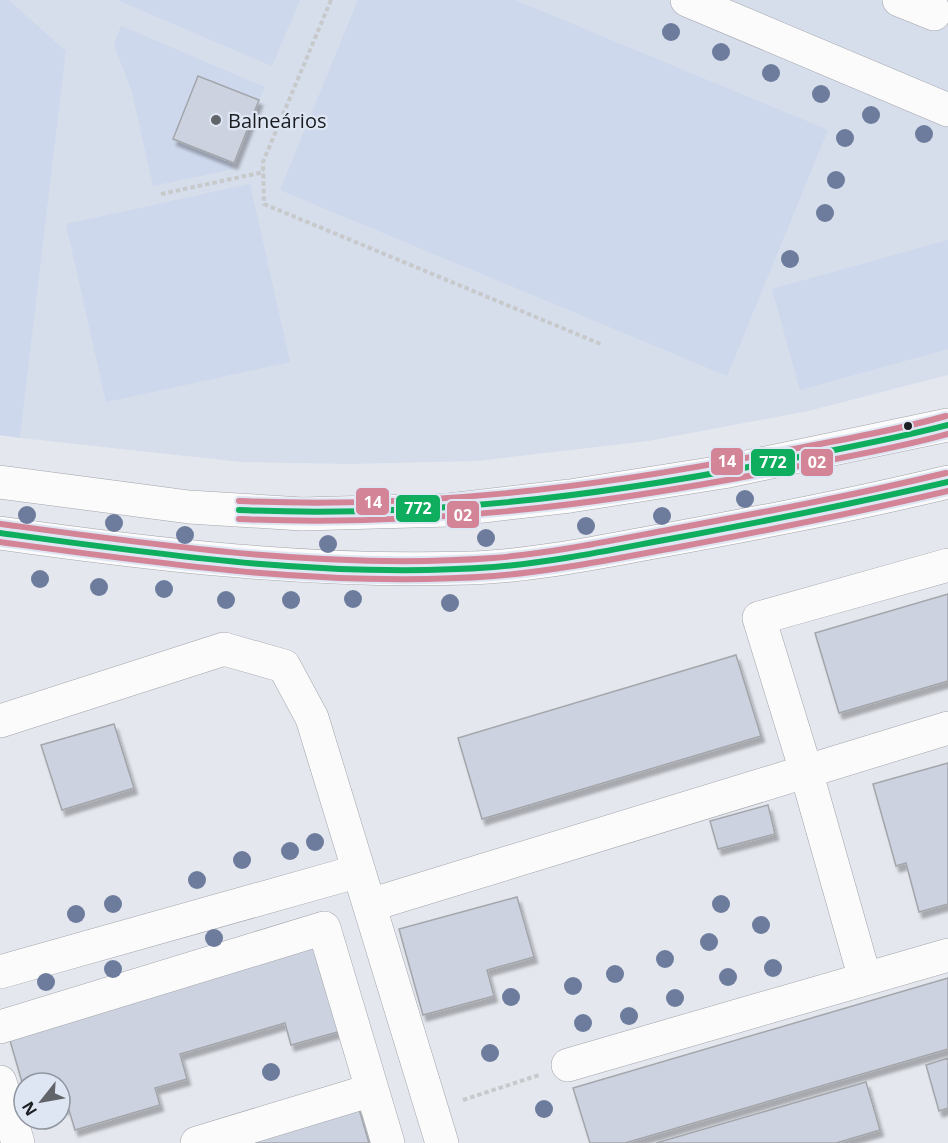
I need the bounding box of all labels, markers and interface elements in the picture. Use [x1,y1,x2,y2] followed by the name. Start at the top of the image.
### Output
[228,107,326,134] place label: Balneários
[209,113,223,127] marker: Balneários
[902,420,914,432] unlabelled marker
[710,447,744,476] line badge: 14
[750,448,796,477] line badge: 772
[800,448,834,477] line badge: 02
[718,450,736,472] text: 14
[759,451,787,473] text: 772
[808,451,826,473] text: 02
[355,487,390,516] line badge: 14
[364,491,382,513] text: 14
[395,494,441,523] line badge: 772
[404,497,432,519] text: 772
[446,500,480,529] line badge: 02
[454,504,472,526] text: 02
[12,1071,72,1131] north arrow
[16,1097,42,1120] text: N

